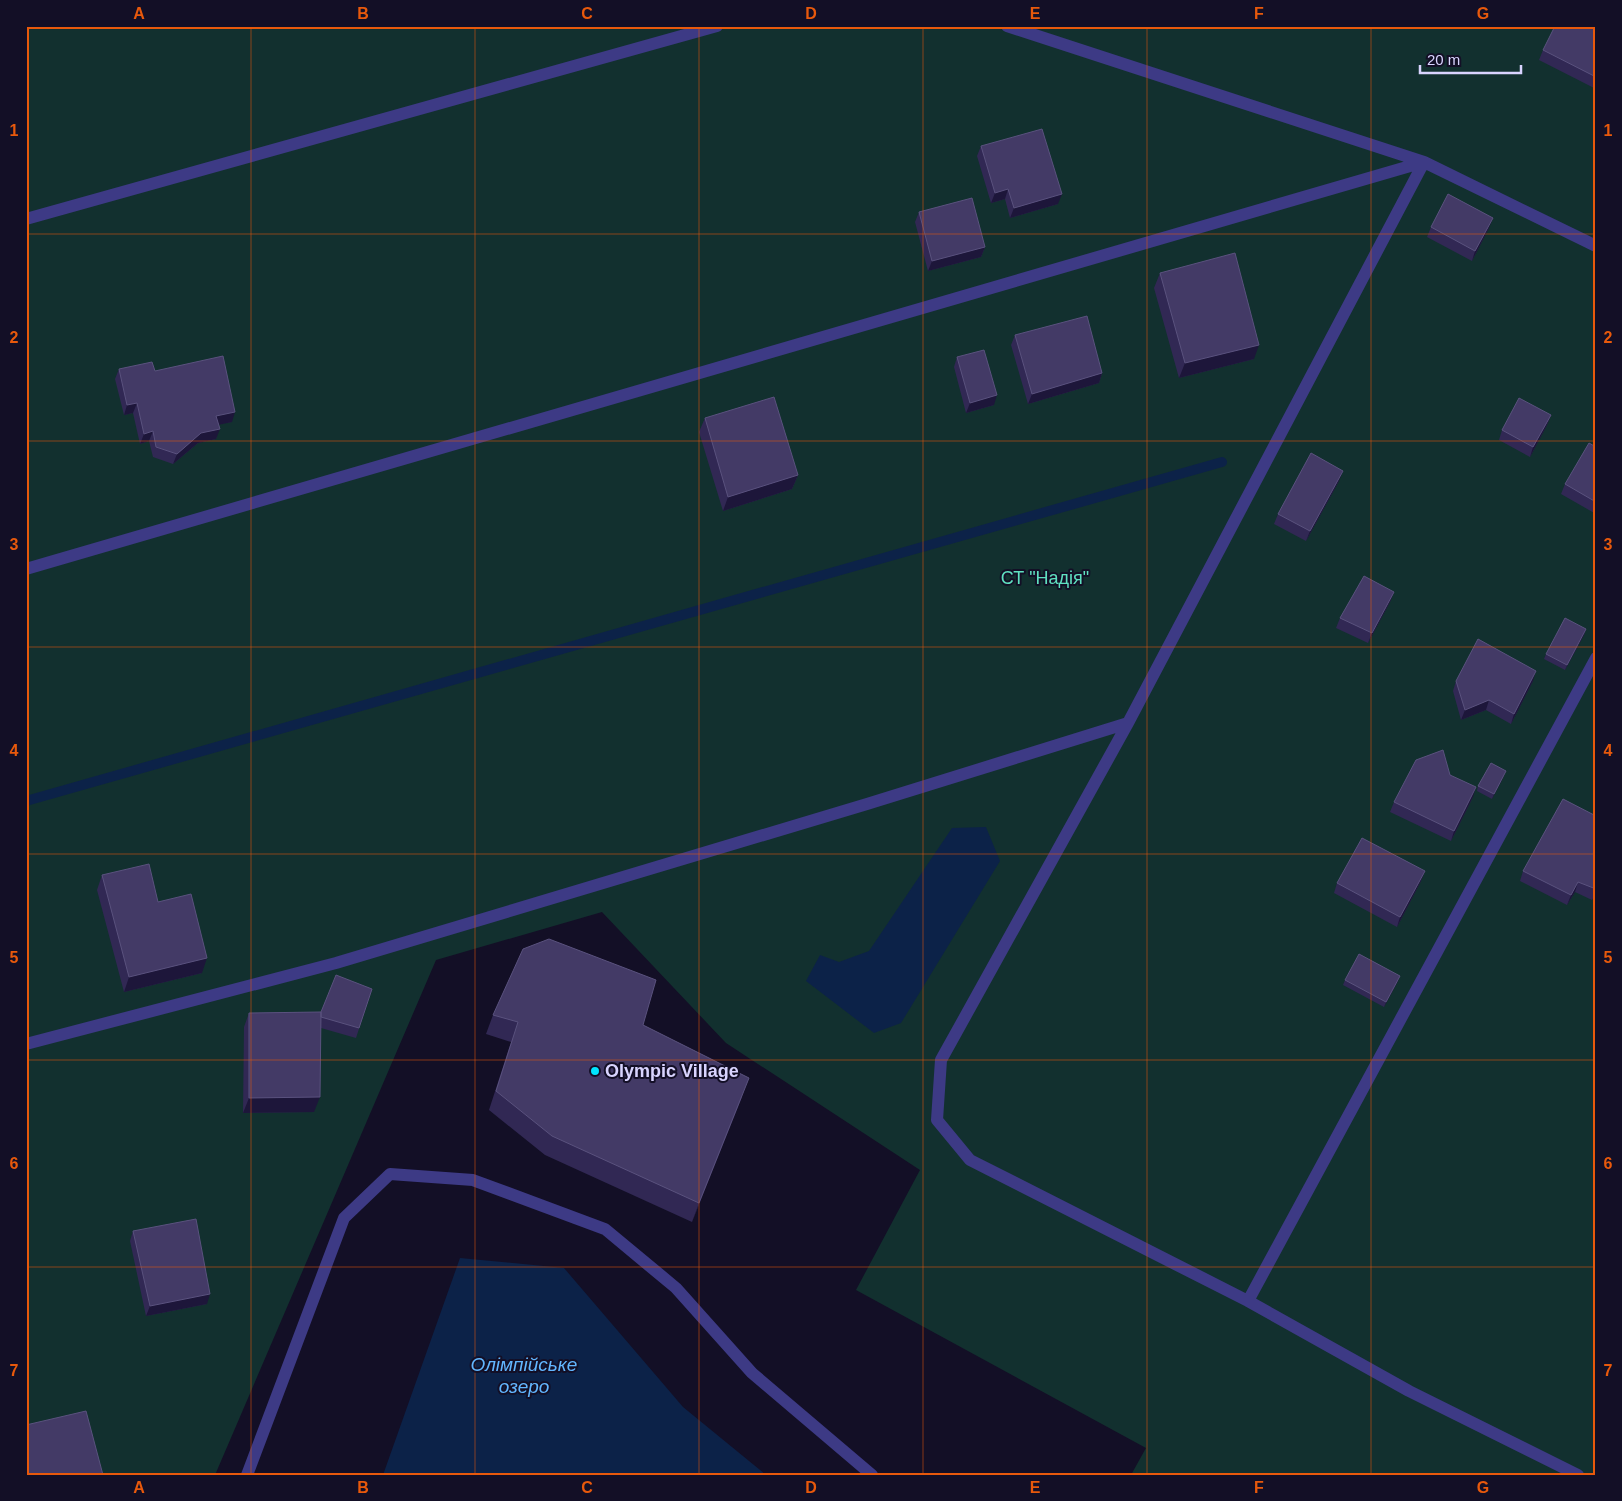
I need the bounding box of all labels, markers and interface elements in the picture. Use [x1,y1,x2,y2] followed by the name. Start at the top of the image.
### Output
[133,5,145,22] text: A
[357,5,369,22] text: B
[581,5,593,22] text: C
[805,5,817,22] text: D
[1030,5,1041,22] text: E
[1254,5,1264,22] text: F
[1477,5,1489,22] text: G
[1420,42,1521,74] scale bar
[1427,51,1460,68] text: 20 m
[10,122,19,139] text: 1
[1604,122,1613,139] text: 1
[10,329,19,346] text: 2
[1604,329,1613,346] text: 2
[10,536,19,553] text: 3
[1604,536,1613,553] text: 3
[1001,568,1089,588] park label: СТ "Надія"
[10,742,19,759] text: 4
[1604,742,1613,759] text: 4
[10,949,19,966] text: 5
[1604,949,1613,966] text: 5
[605,1061,739,1081] place label: Olympic Village
[589,1065,601,1077] marker: Olympic Village
[10,1155,19,1172] text: 6
[1604,1155,1613,1172] text: 6
[471,1354,577,1397] water label: Олімпійське озеро
[10,1362,19,1379] text: 7
[1604,1362,1613,1379] text: 7
[133,1479,145,1496] text: A
[357,1479,369,1496] text: B
[581,1479,593,1496] text: C
[805,1479,817,1496] text: D
[1030,1479,1041,1496] text: E
[1254,1479,1264,1496] text: F
[1477,1479,1489,1496] text: G

